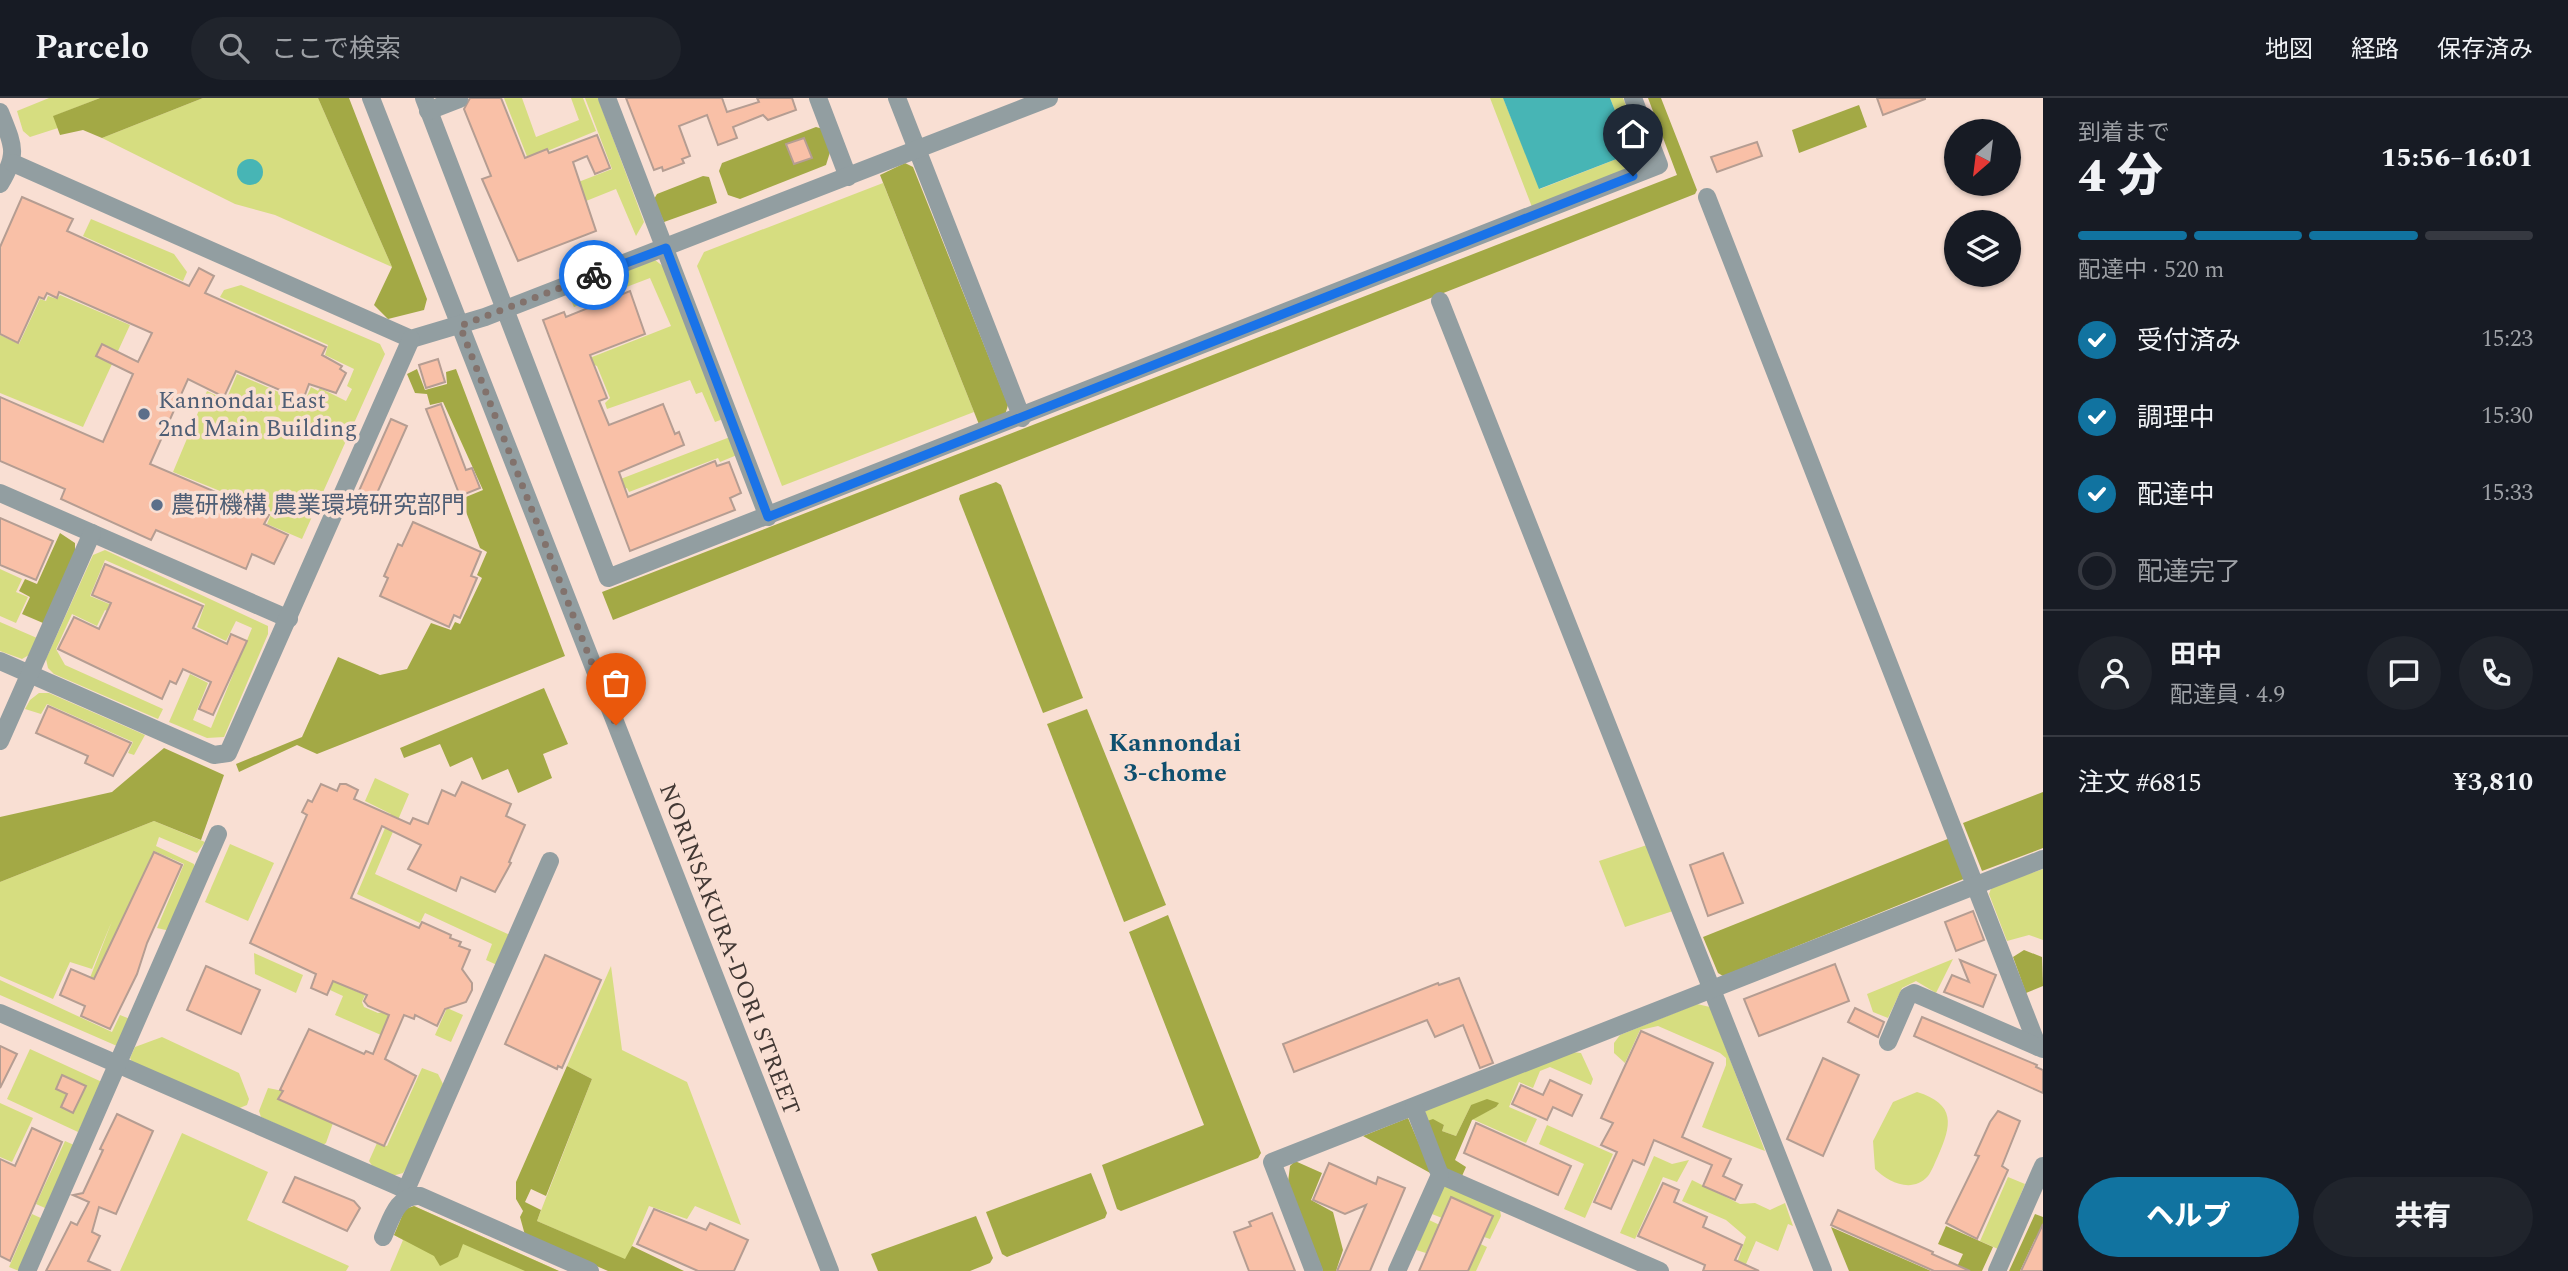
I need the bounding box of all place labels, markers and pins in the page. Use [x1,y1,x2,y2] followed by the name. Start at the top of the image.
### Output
[1603,104,1663,176] pin
[158,383,357,447] place label: Kannondai East 2nd Main Building
[136,406,152,422] marker: Kannondai East 2nd Main Building
[171,488,465,524] place label: 農研機構 農業環境研究部門
[149,497,165,513] marker: 農研機構 農業環境研究部門
[586,653,646,725] pin

